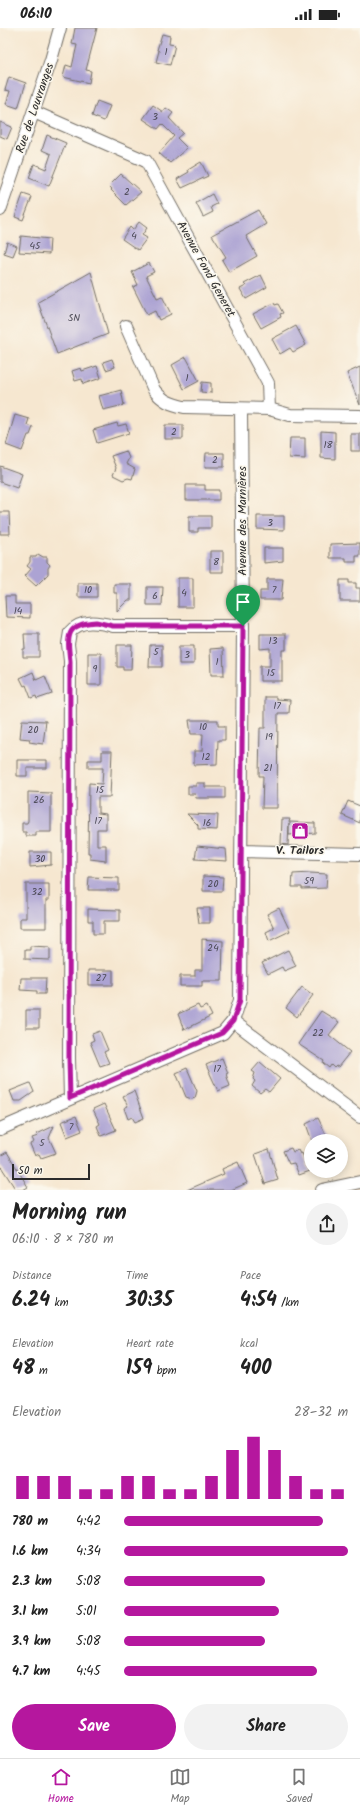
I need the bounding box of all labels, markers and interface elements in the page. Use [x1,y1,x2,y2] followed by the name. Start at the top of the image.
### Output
[20,2,52,26] text: 06:10
[164,44,168,60] house number: 1
[11,60,59,156] street label: Rue de Louvranges
[152,109,158,125] house number: 3
[124,184,130,200] house number: 2
[172,217,241,321] street label: Avenue Fond Generet
[131,228,137,244] house number: 4
[30,238,41,254] house number: 45
[68,310,80,326] house number: SN
[185,370,189,386] house number: 1
[171,424,177,440] house number: 2
[323,437,334,453] house number: 18
[212,452,218,468] house number: 2
[233,466,252,576] street label: Avenue des Marnières
[267,515,273,531] house number: 3
[213,554,220,570] house number: 8
[84,582,92,598] house number: 10
[272,582,277,598] house number: 7
[181,585,187,601] house number: 4
[226,585,260,626] pin
[152,588,158,604] house number: 6
[232,591,254,613] icon: arrive
[14,603,23,619] house number: 14
[269,633,278,649] house number: 13
[153,644,159,660] house number: 5
[184,647,190,663] house number: 3
[215,654,219,670] house number: 1
[93,661,98,677] house number: 9
[267,665,276,681] house number: 15
[273,698,281,714] house number: 17
[199,719,207,735] house number: 10
[28,722,38,738] house number: 20
[265,729,273,745] house number: 19
[202,749,211,765] house number: 12
[264,760,272,776] house number: 21
[96,782,105,798] house number: 15
[33,792,45,808] house number: 26
[94,813,102,829] house number: 17
[203,815,211,831] house number: 16
[290,821,310,841] shop icon: V. Tailors
[276,841,325,860] place label: V. Tailors
[35,851,45,867] house number: 30
[304,873,314,889] house number: 59
[208,876,218,892] house number: 20
[31,884,43,900] house number: 32
[207,940,219,956] house number: 24
[96,970,107,986] house number: 27
[312,1025,324,1041] house number: 22
[213,1061,221,1077] house number: 17
[69,1119,74,1135] house number: 7
[304,1134,348,1178] map controls
[304,1134,348,1178] button: layers
[39,1135,45,1151] house number: 5
[12,1162,90,1181] scale bar
[18,1162,43,1180] text: 50 m
[12,1196,127,1231] text: Morning run
[306,1203,348,1245] button: share
[12,1229,114,1250] text: 06:10 · 8 × 780 m
[12,1267,52,1285] text: Distance
[126,1267,148,1285] text: Time
[240,1267,261,1285] text: Pace
[12,1285,50,1317] text: 6.24
[126,1285,173,1317] text: 30:35
[240,1285,277,1317] text: 4:54
[50,1294,68,1312] text: km
[277,1294,299,1312] text: /km
[12,1335,54,1353] text: Elevation
[126,1335,174,1353] text: Heart rate
[240,1335,258,1353] text: kcal
[12,1353,35,1385] text: 48
[126,1353,152,1385] text: 159
[240,1353,271,1385] text: 400
[35,1362,48,1380] text: m
[152,1362,176,1380] text: bpm
[12,1402,61,1423] text: Elevation
[294,1402,348,1423] text: 28–32 m
[12,1511,48,1532] text: 780 m
[76,1511,101,1532] text: 4:42
[12,1541,48,1562] text: 1.6 km
[76,1541,101,1562] text: 4:34
[12,1571,52,1592] text: 2.3 km
[76,1571,101,1592] text: 5:08
[12,1601,48,1622] text: 3.1 km
[76,1601,97,1622] text: 5:01
[12,1631,51,1652] text: 3.9 km
[76,1631,101,1652] text: 5:08
[12,1661,50,1682] text: 4.7 km
[76,1661,101,1682] text: 4:45
[12,1704,176,1750] button: Save
[184,1704,348,1750] button: Share
[48,1766,74,1808] tab: Home
[169,1766,191,1808] tab: Map
[286,1766,312,1808] tab: Saved

